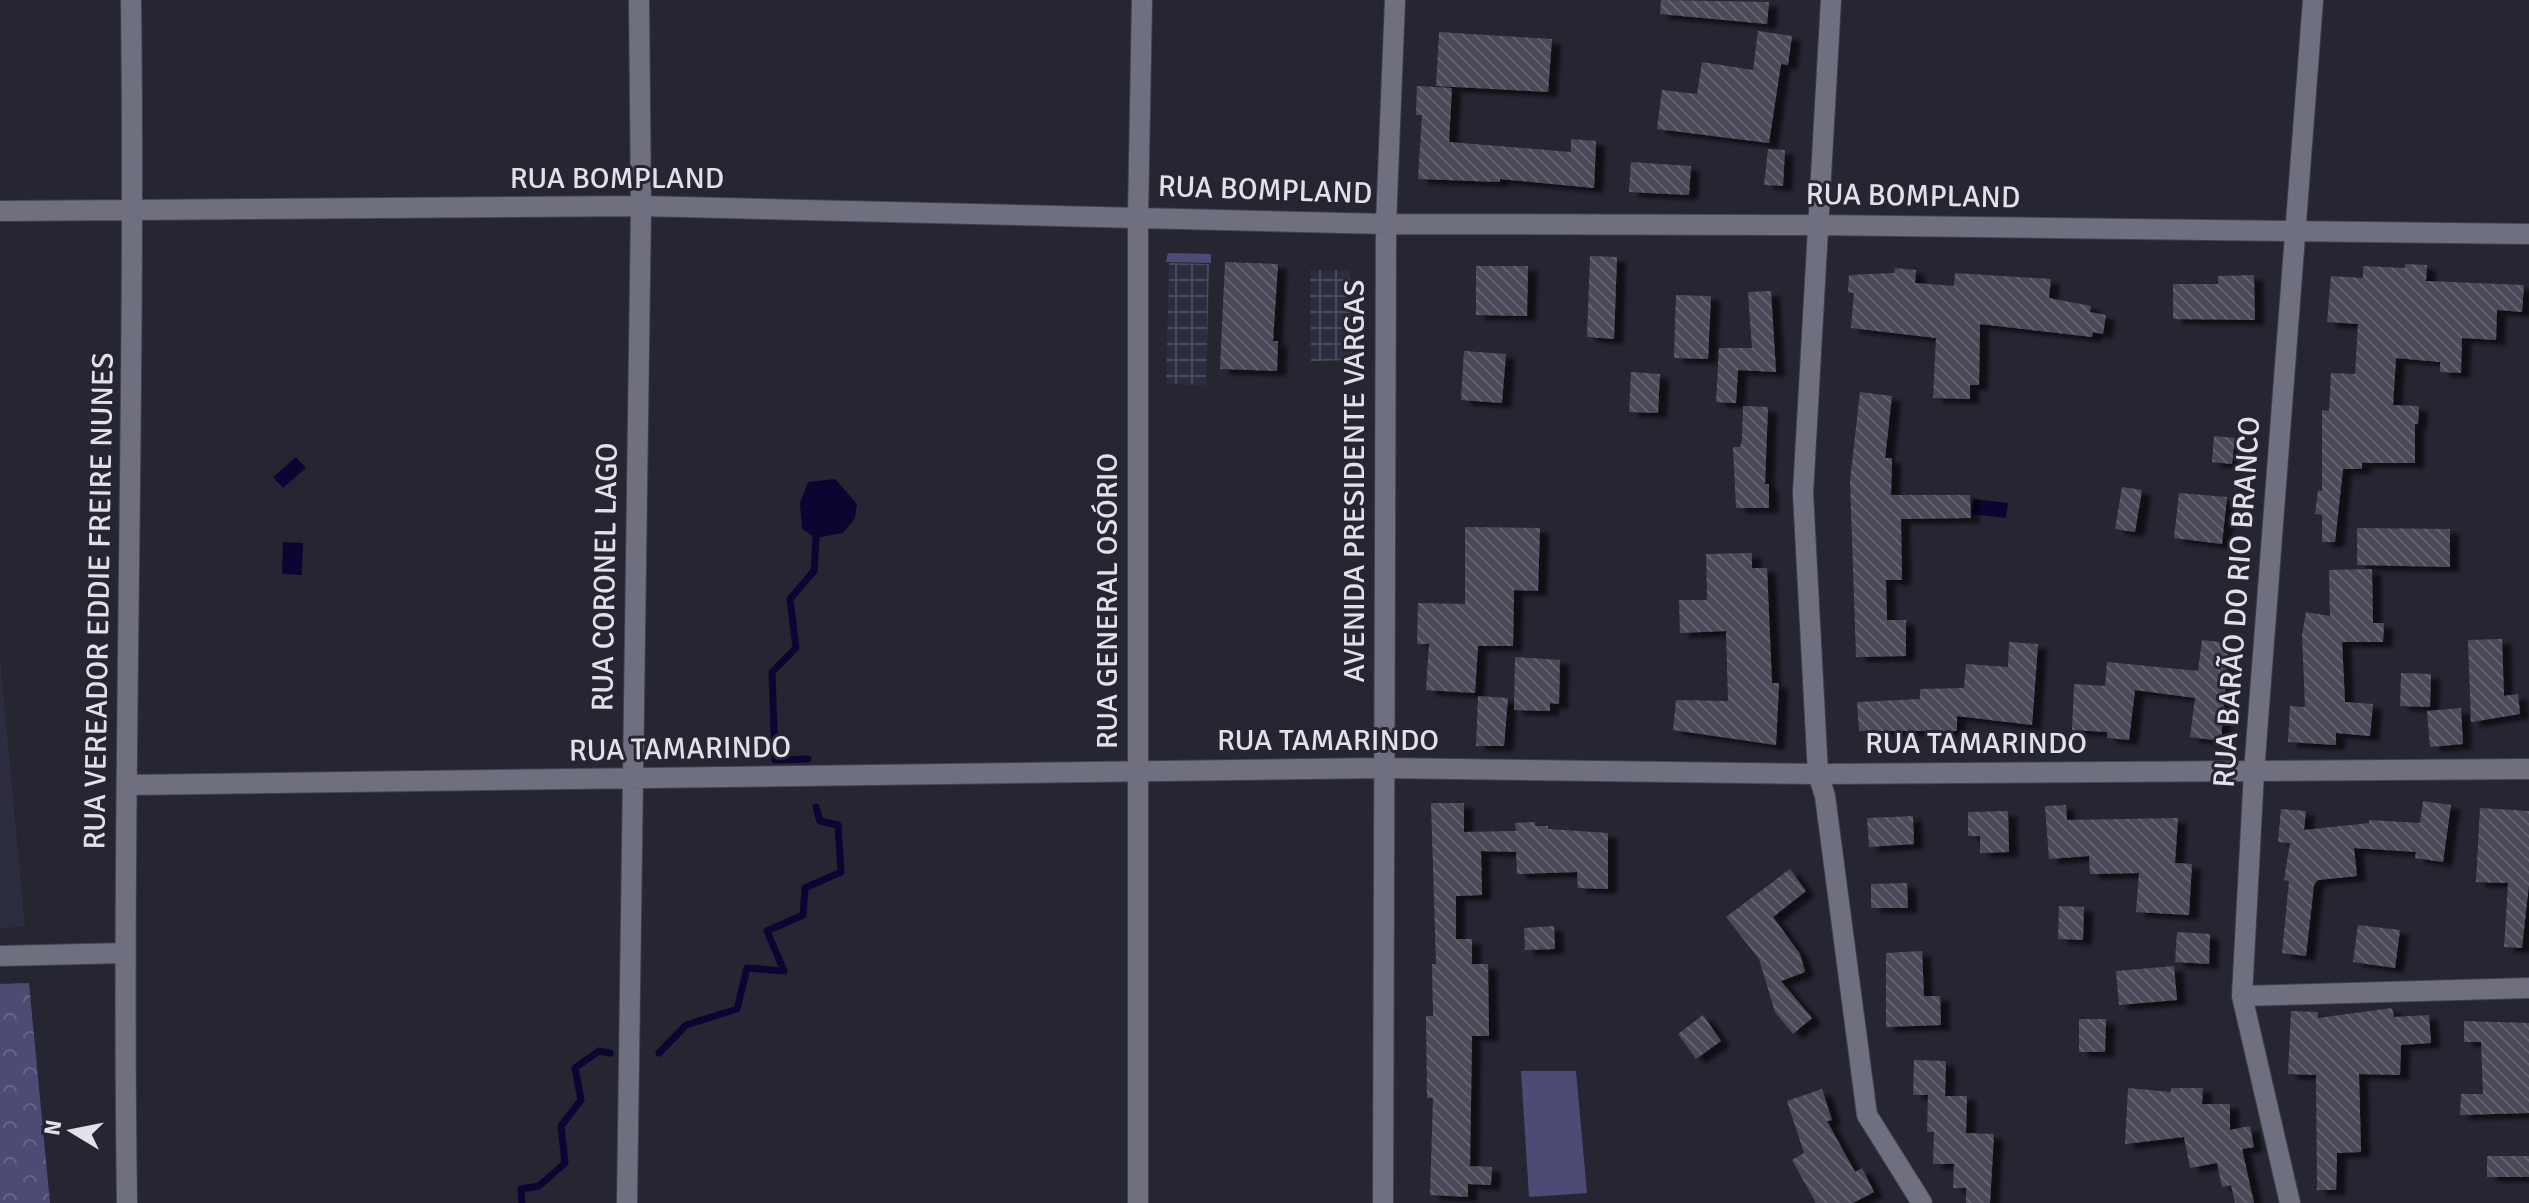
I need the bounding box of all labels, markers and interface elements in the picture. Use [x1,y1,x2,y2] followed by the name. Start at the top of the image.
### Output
[510,160,724,197] street label: RUA BOMPLAND
[1157,168,1373,212] street label: RUA BOMPLAND
[1805,176,2021,216] street label: RUA BOMPLAND
[1336,280,1373,682] street label: AVENIDA PRESIDENTE VARGAS
[76,352,122,850] street label: RUA VEREADOR EDDIE FREIRE NUNES
[2206,415,2268,789] street label: RUA BARÃO DO RIO BRANCO
[584,442,626,712] street label: RUA CORONEL LAGO
[1089,453,1126,749] street label: RUA GENERAL OSÓRIO
[1217,722,1439,759] street label: RUA TAMARINDO
[1865,725,2087,762] street label: RUA TAMARINDO
[569,729,791,769] street label: RUA TAMARINDO
[32,1091,112,1171] north arrow
[38,1118,67,1137] text: N

